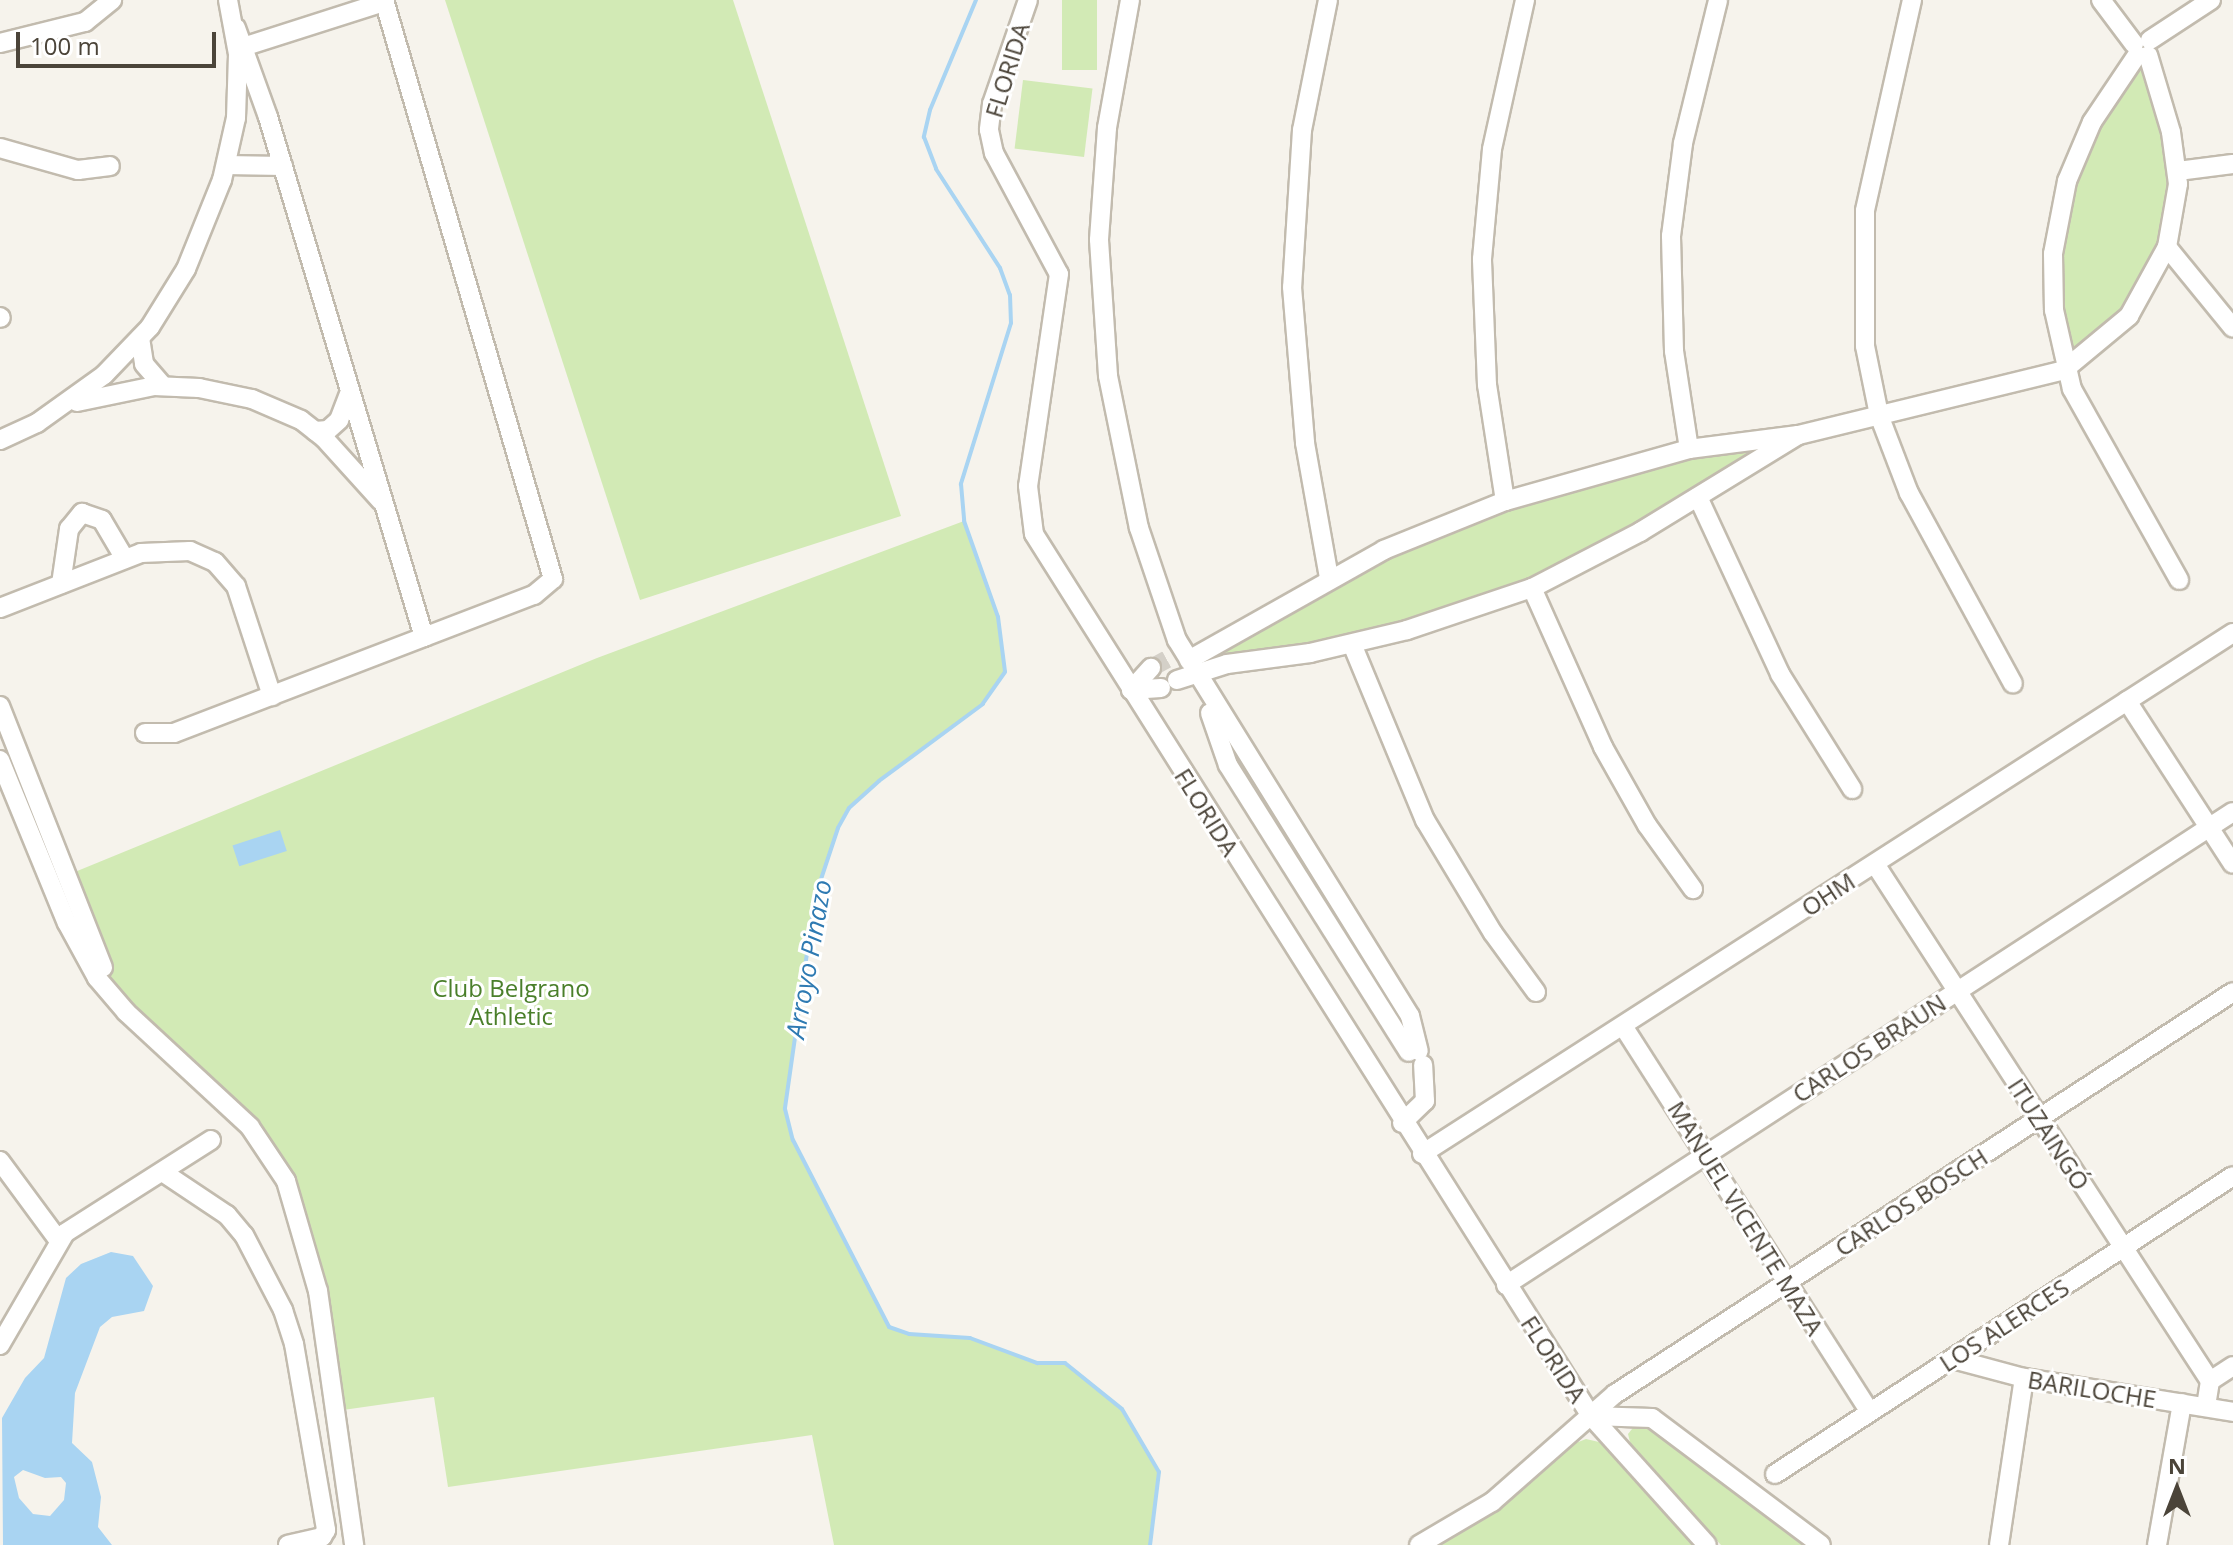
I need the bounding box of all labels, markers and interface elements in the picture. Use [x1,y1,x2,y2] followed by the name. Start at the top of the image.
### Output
[20,16,220,66] scale bar
[979,19,1035,121] street label: FLORIDA
[30,29,100,62] text: 100 m
[1169,763,1245,861] street label: FLORIDA
[1796,866,1860,922] street label: OHM
[780,877,838,1041] water label: Arroyo Pinazo
[432,974,590,1030] park label: Club Belgrano Athletic
[1787,988,1951,1108] street label: CARLOS BRAUN
[2002,1073,2096,1195] street label: ITUZAINGÓ
[1662,1096,1830,1340] street label: MANUEL VICENTE MAZA
[1829,1142,1993,1262] street label: CARLOS BOSCH
[1934,1273,2074,1377] street label: LOS ALERCES
[1515,1310,1593,1408] street label: FLORIDA
[2026,1365,2158,1413] street label: BARILOCHE
[2137,1449,2217,1529] north arrow
[2168,1450,2186,1480] text: N

